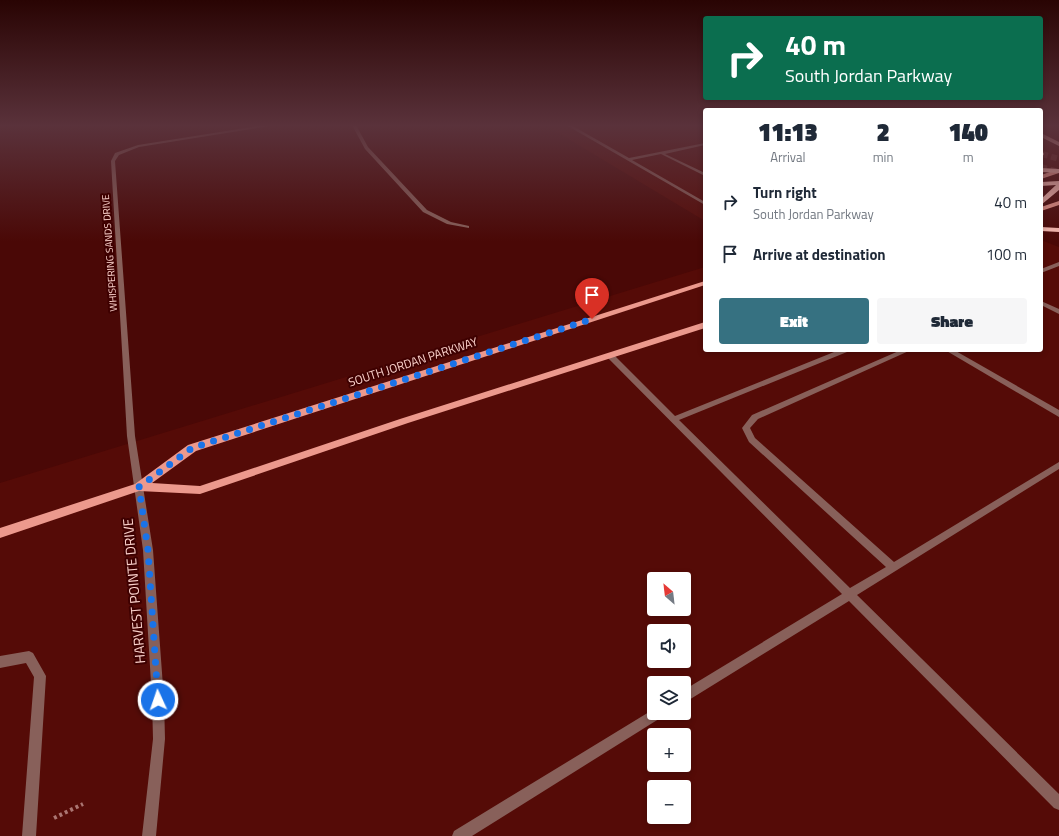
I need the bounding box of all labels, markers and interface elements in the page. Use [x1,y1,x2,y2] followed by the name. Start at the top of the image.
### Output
[785,23,846,66] text: 40 m
[719,32,771,84] icon: right
[785,62,952,89] text: South Jordan Parkway
[758,114,818,150] text: 11:13
[876,114,890,150] text: 2
[948,114,988,150] text: 140
[770,147,805,167] text: Arrival
[873,147,893,167] text: min
[963,147,974,167] text: m
[753,181,817,204] text: Turn right
[719,191,741,213] icon: right
[994,191,1027,214] text: 40 m
[98,194,121,312] street label: WHISPERING SANDS DRIVE
[753,204,874,224] text: South Jordan Parkway
[719,243,741,265] icon: arrive
[753,243,886,266] text: Arrive at destination
[986,243,1027,266] text: 100 m
[575,278,609,319] pin
[581,284,603,306] icon: arrive
[719,298,869,344] button: Exit
[877,298,1027,344] button: Share
[346,331,480,391] street label: SOUTH JORDAN PARKWAY
[117,517,150,665] street label: HARVEST POINTE DRIVE
[647,572,691,616] north arrow
[647,572,691,824] map controls
[647,624,691,668] button: sound
[647,676,691,720] button: layers
[137,679,179,721] position arrow
[647,728,691,772] button: +
[647,780,691,824] button: −

